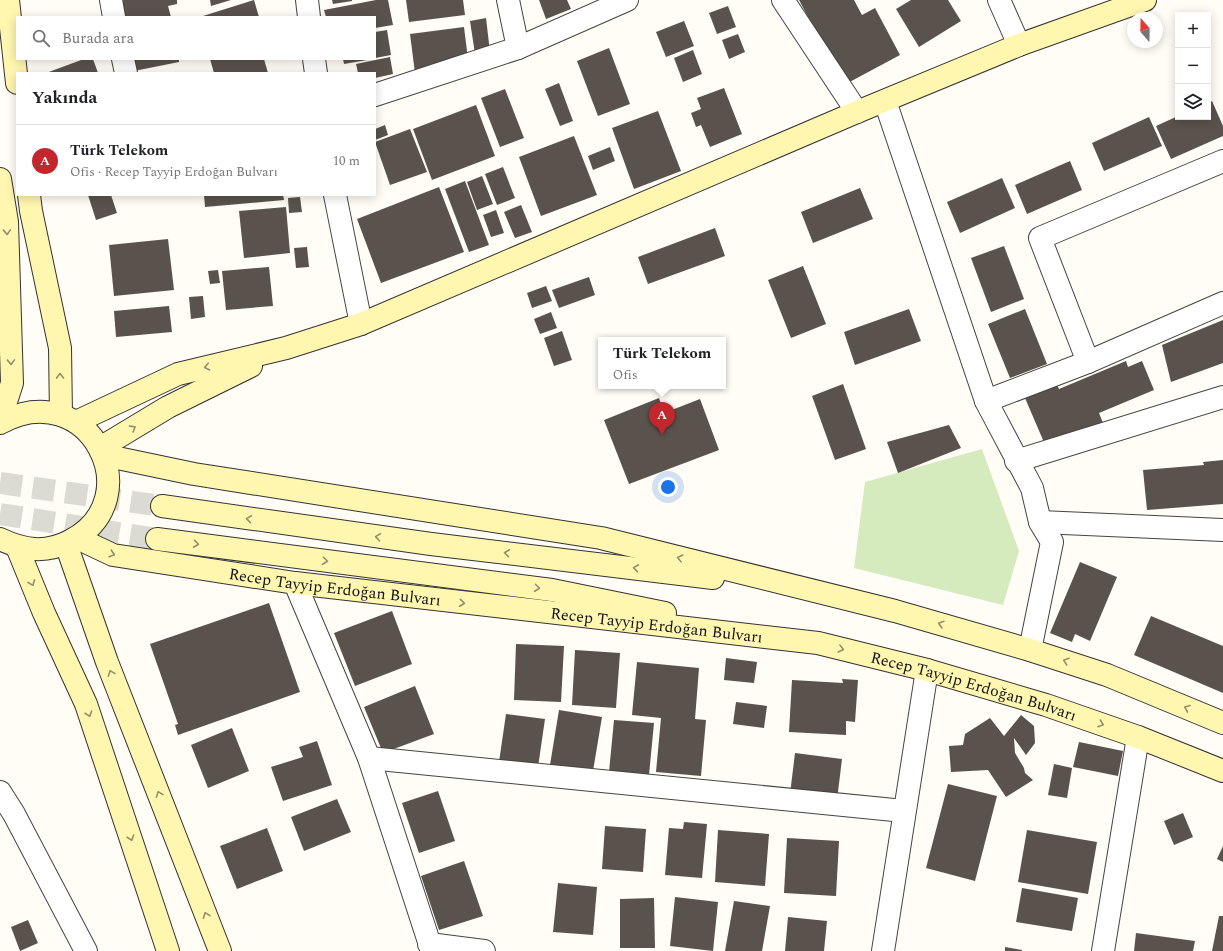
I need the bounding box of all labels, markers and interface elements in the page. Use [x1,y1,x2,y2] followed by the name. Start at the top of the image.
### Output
[1127,12,1163,48] north arrow
[1175,12,1211,120] map controls
[1175,12,1211,48] button: +
[16,16,376,60] search box
[30,27,52,49] icon: search
[62,27,134,50] text: Burada ara
[1175,48,1211,84] button: −
[1175,84,1211,120] button: layers
[32,85,97,111] text: Yakında
[70,139,168,162] text: Türk Telekom
[40,151,50,171] text: A
[333,151,360,171] text: 10 m
[70,162,278,182] text: Ofis · Recep Tayyip Erdoğan Bulvarı
[3,229,12,235] one-way arrow
[598,337,726,389] popup
[613,342,711,365] text: Türk Telekom
[7,359,15,365] one-way arrow
[204,363,210,371] one-way arrow
[613,365,638,385] text: Ofis
[56,373,64,379] one-way arrow
[649,402,675,435] pin: A
[129,425,136,433] one-way arrow
[658,477,678,497] your location
[246,515,252,524] one-way arrow
[374,533,381,542] one-way arrow
[193,539,199,548] one-way arrow
[108,549,115,558] one-way arrow
[503,549,510,558] one-way arrow
[676,554,683,562] one-way arrow
[322,556,328,565] one-way arrow
[227,562,442,613] street label: Recep Tayyip Erdoğan Bulvarı
[633,564,639,573] one-way arrow
[27,579,35,586] one-way arrow
[534,583,540,592] one-way arrow
[459,598,465,607] one-way arrow
[549,601,764,650] street label: Recep Tayyip Erdoğan Bulvarı
[938,620,945,629] one-way arrow
[838,644,845,653] one-way arrow
[868,646,1080,728] street label: Recep Tayyip Erdoğan Bulvarı
[1062,658,1069,666] one-way arrow
[107,669,115,676] one-way arrow
[1183,705,1190,713] one-way arrow
[85,711,93,718] one-way arrow
[1097,719,1104,727] one-way arrow
[155,790,163,797] one-way arrow
[126,834,134,841] one-way arrow
[203,911,211,918] one-way arrow

